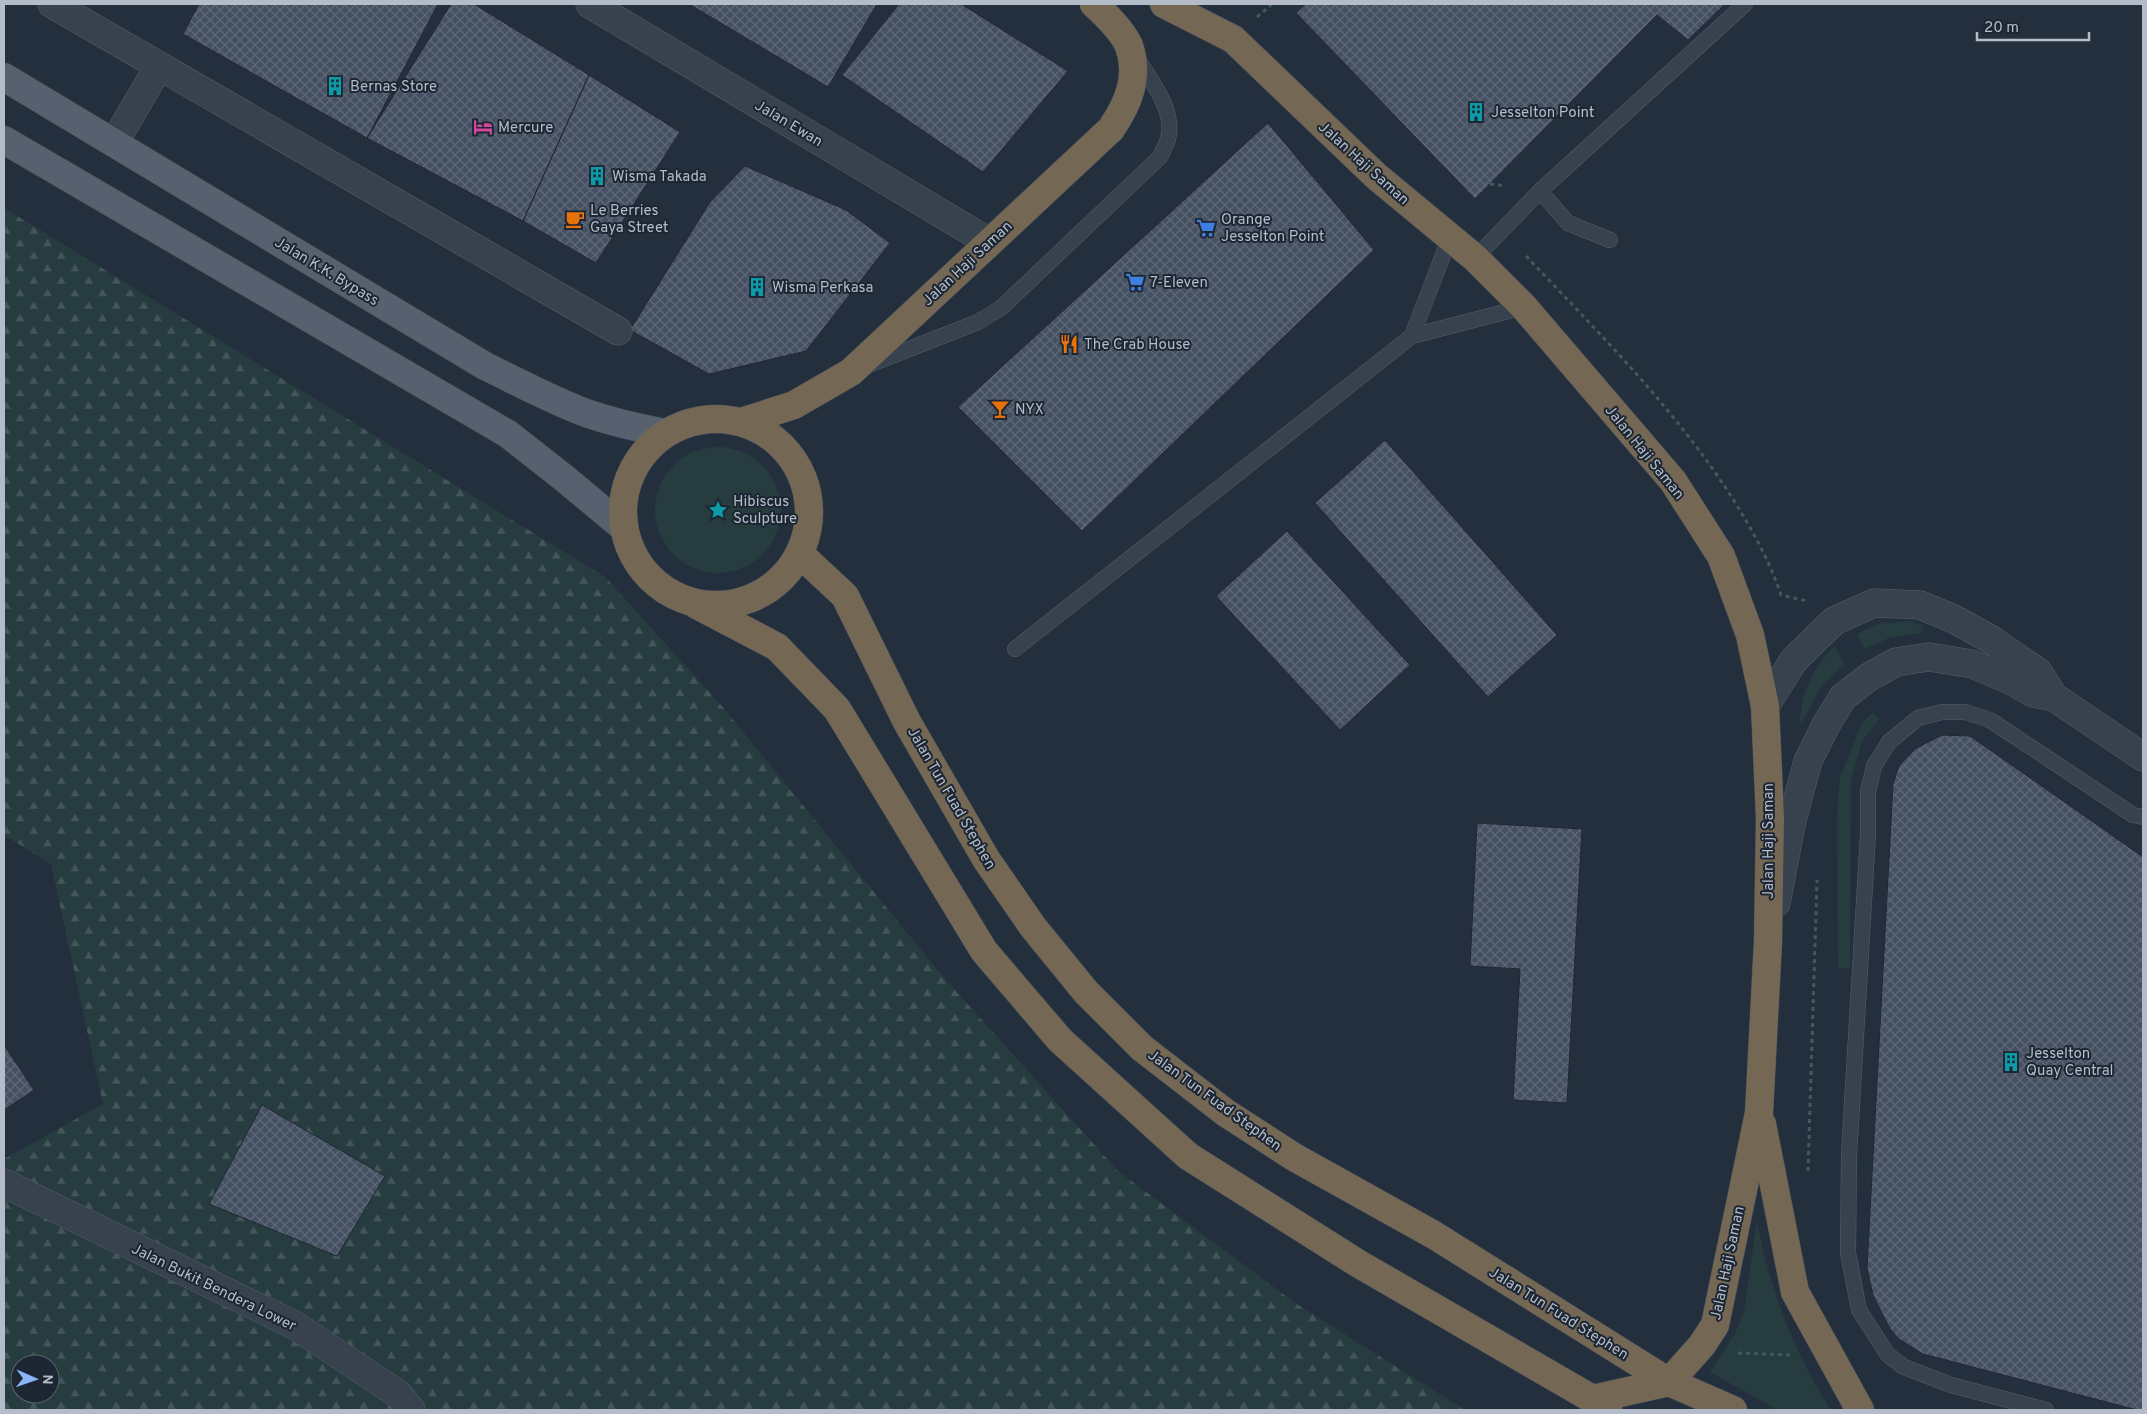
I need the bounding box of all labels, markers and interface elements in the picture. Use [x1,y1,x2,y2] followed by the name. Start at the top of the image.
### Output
[1977,10,2090,42] scale bar
[1984,19,2019,38] text: 20 m
[324,75,346,97] building icon: Bernas Store
[350,78,437,97] place label: Bernas Store
[751,97,826,152] street label: Jalan Ewan
[1465,101,1487,123] building icon: Jesselton Point
[1491,104,1594,123] place label: Jesselton Point
[472,116,494,138] hotel icon: Mercure
[1314,118,1412,210] street label: Jalan Haji Saman
[498,119,553,138] place label: Mercure
[586,165,608,187] building icon: Wisma Takada
[612,168,707,187] place label: Wisma Takada
[590,202,669,238] place label: Le Berries Gaya Street
[564,208,586,230] cafe icon: Le Berries Gaya Street
[1221,211,1324,247] place label: Orange Jesselton Point
[1195,217,1217,239] supermarket icon: Orange Jesselton Point
[919,218,1017,311] street label: Jalan Haji Saman
[271,234,382,311] street label: Jalan K.K. Bypass
[1124,271,1146,293] supermarket icon: 7-Eleven
[1150,274,1208,293] place label: 7-Eleven
[746,276,768,298] building icon: Wisma Perkasa
[772,279,873,298] place label: Wisma Perkasa
[1058,333,1080,355] restaurant icon: The Crab House
[1084,336,1190,355] place label: The Crab House
[989,398,1011,420] bar icon: NYX
[1015,401,1044,420] place label: NYX
[1600,402,1688,504] street label: Jalan Haji Saman
[733,493,797,529] place label: Hibiscus Sculpture
[707,499,729,521] place icon: Hibiscus Sculpture
[902,724,999,873] street label: Jalan Tun Fuad Stephen
[1760,783,1779,899] street label: Jalan Haji Saman
[2026,1045,2113,1081] place label: Jesselton Quay Central
[1143,1046,1285,1156] street label: Jalan Tun Fuad Stephen
[2000,1051,2022,1073] building icon: Jesselton Quay Central
[1707,1205,1750,1322] street label: Jalan Haji Saman
[128,1240,299,1337] street label: Jalan Bukit Bendera Lower
[1485,1264,1632,1365] street label: Jalan Tun Fuad Stephen
[10,1354,60,1404] north arrow
[38,1374,55,1385] text: N

